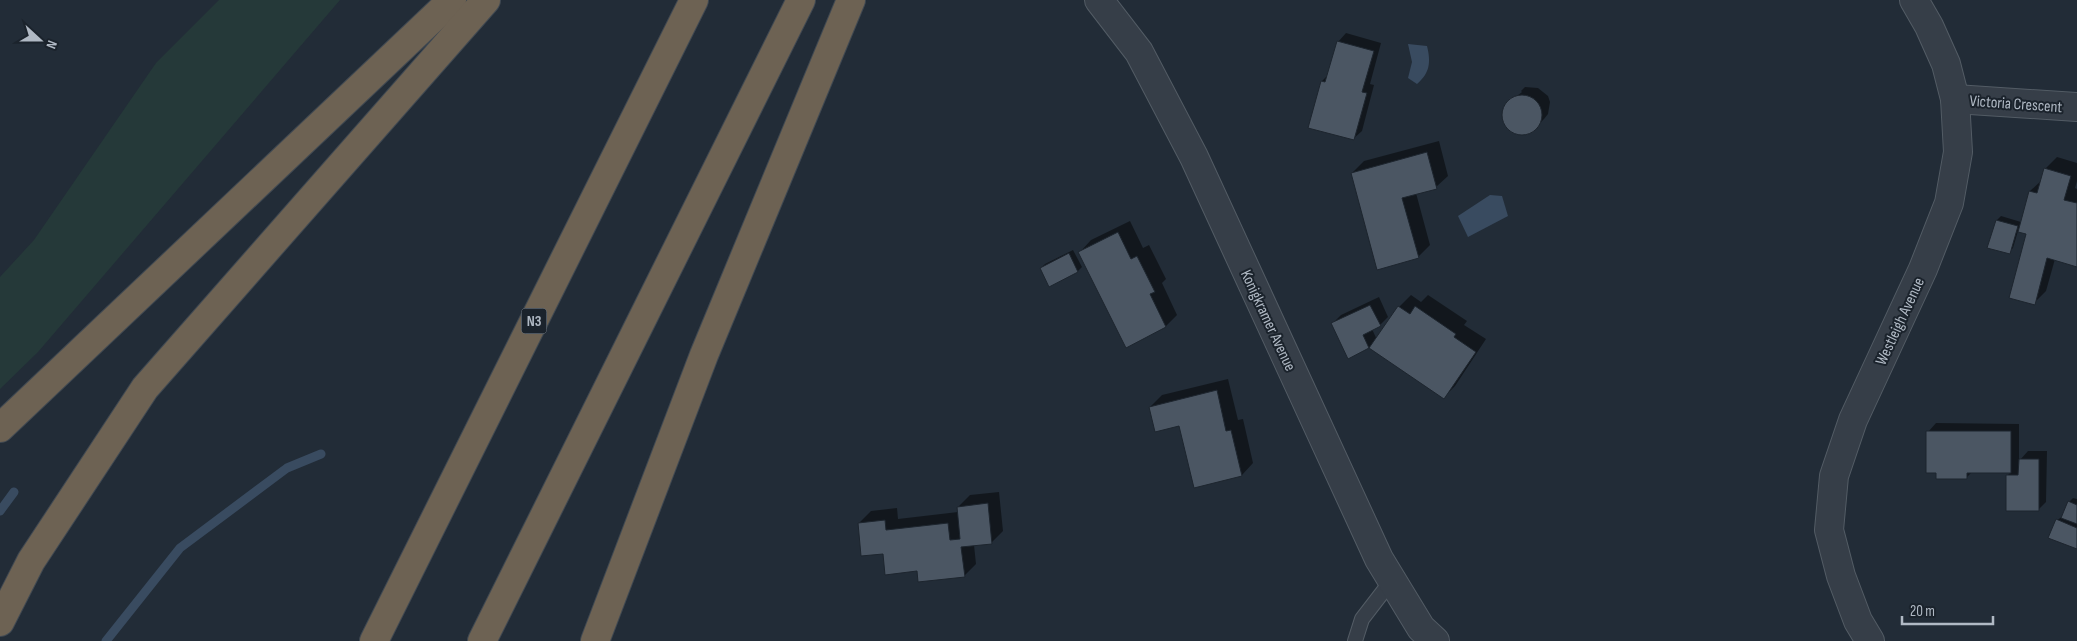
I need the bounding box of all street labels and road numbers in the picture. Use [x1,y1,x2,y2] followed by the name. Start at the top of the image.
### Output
[1969,92,2063,117] street label: Victoria Crescent
[1236,267,1299,374] street label: Konigkramer Avenue
[1872,275,1929,368] street label: Westleigh Avenue
[522,308,546,334] road number: N3

